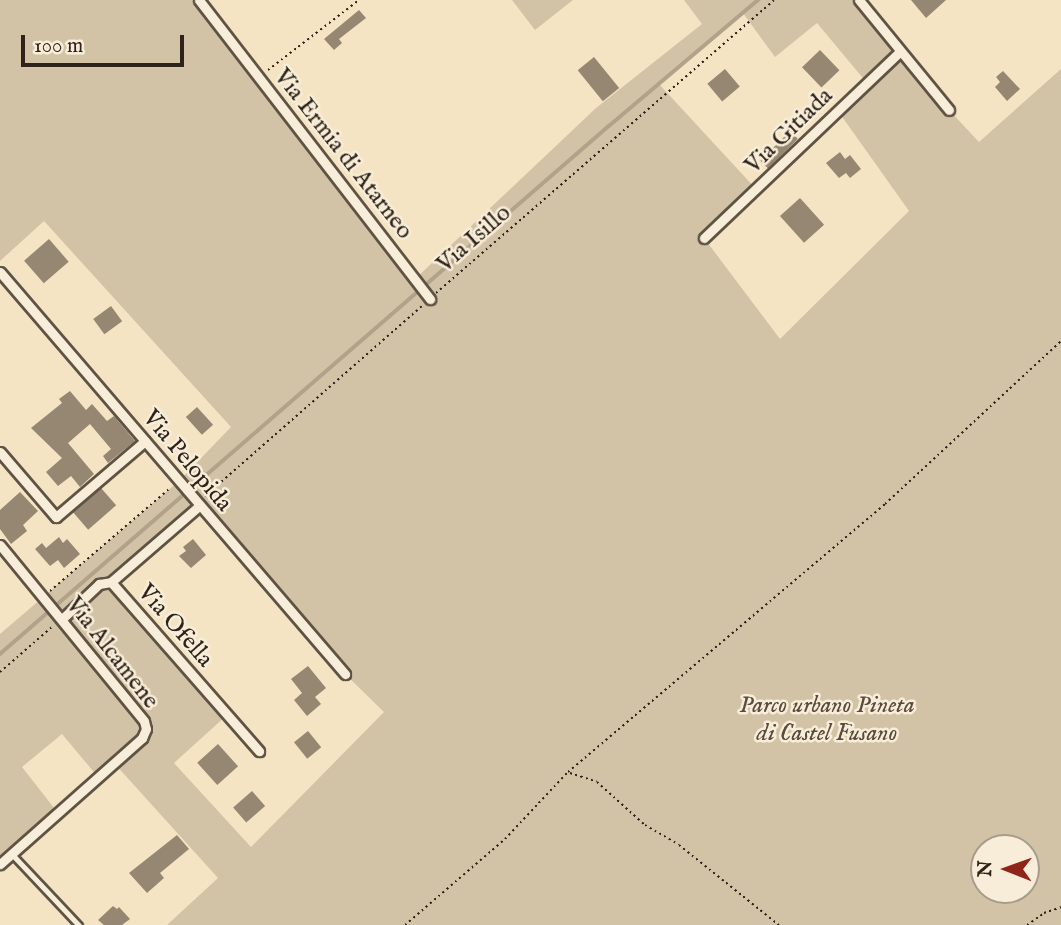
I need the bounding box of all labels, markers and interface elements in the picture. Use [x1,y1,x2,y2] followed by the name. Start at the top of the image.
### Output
[24,21,187,65] scale bar
[34,33,83,60] text: 100 m
[267,63,419,245] street label: Via Ermia di Atarneo
[739,82,839,180] street label: Via Gitiada
[431,199,517,279] street label: Via Isillo
[136,404,238,518] street label: Via Pelopida
[131,579,219,673] street label: Via Ofella
[59,591,165,715] street label: Via Alcamene
[739,692,915,748] park label: Parco urbano Pineta di Castel Fusano
[970,834,1040,904] north arrow
[974,860,998,877] text: N

